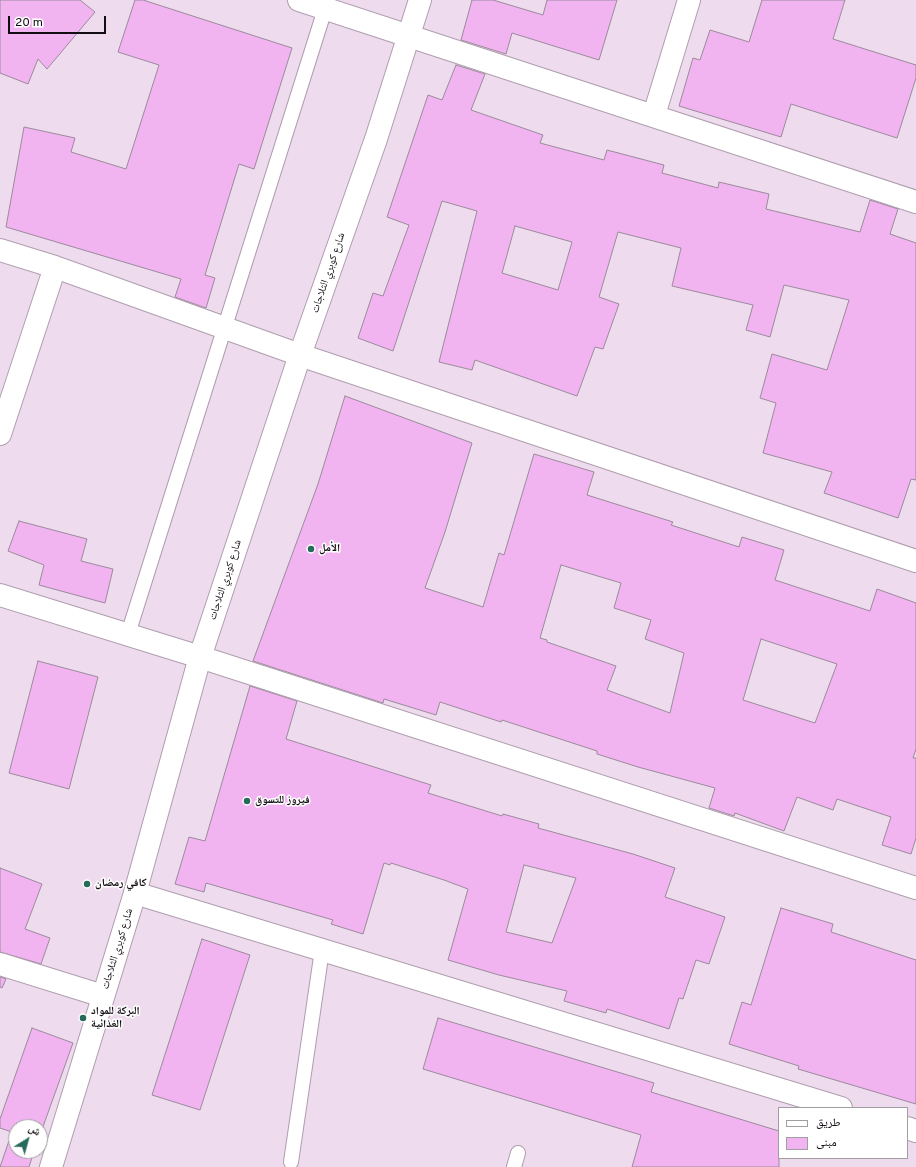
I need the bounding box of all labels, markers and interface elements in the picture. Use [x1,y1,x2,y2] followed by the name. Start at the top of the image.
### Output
[10,8,108,34] scale bar
[15,15,43,31] text: 20 m
[309,231,349,315] street label: شارع كوبري الثلاجات
[207,538,245,622] street label: شارع كوبري الثلاجات
[319,542,340,556] place label: الأمل
[306,544,316,554] marker: الأمل
[255,794,310,808] place label: فيروز للتسوق
[242,796,252,806] marker: فيروز للتسوق
[95,877,147,891] place label: كافي رمضان
[82,879,92,889] marker: كافي رمضان
[99,907,137,991] street label: شارع كوبري الثلاجات
[91,1005,140,1031] place label: البركة للمواد الغذائية
[78,1013,88,1023] marker: البركة للمواد الغذائية
[778,1107,908,1159] legend
[816,1115,841,1131] text: طريق
[8,1119,48,1159] north arrow
[26,1121,43,1139] text: ش
[816,1135,837,1151] text: مبنى

